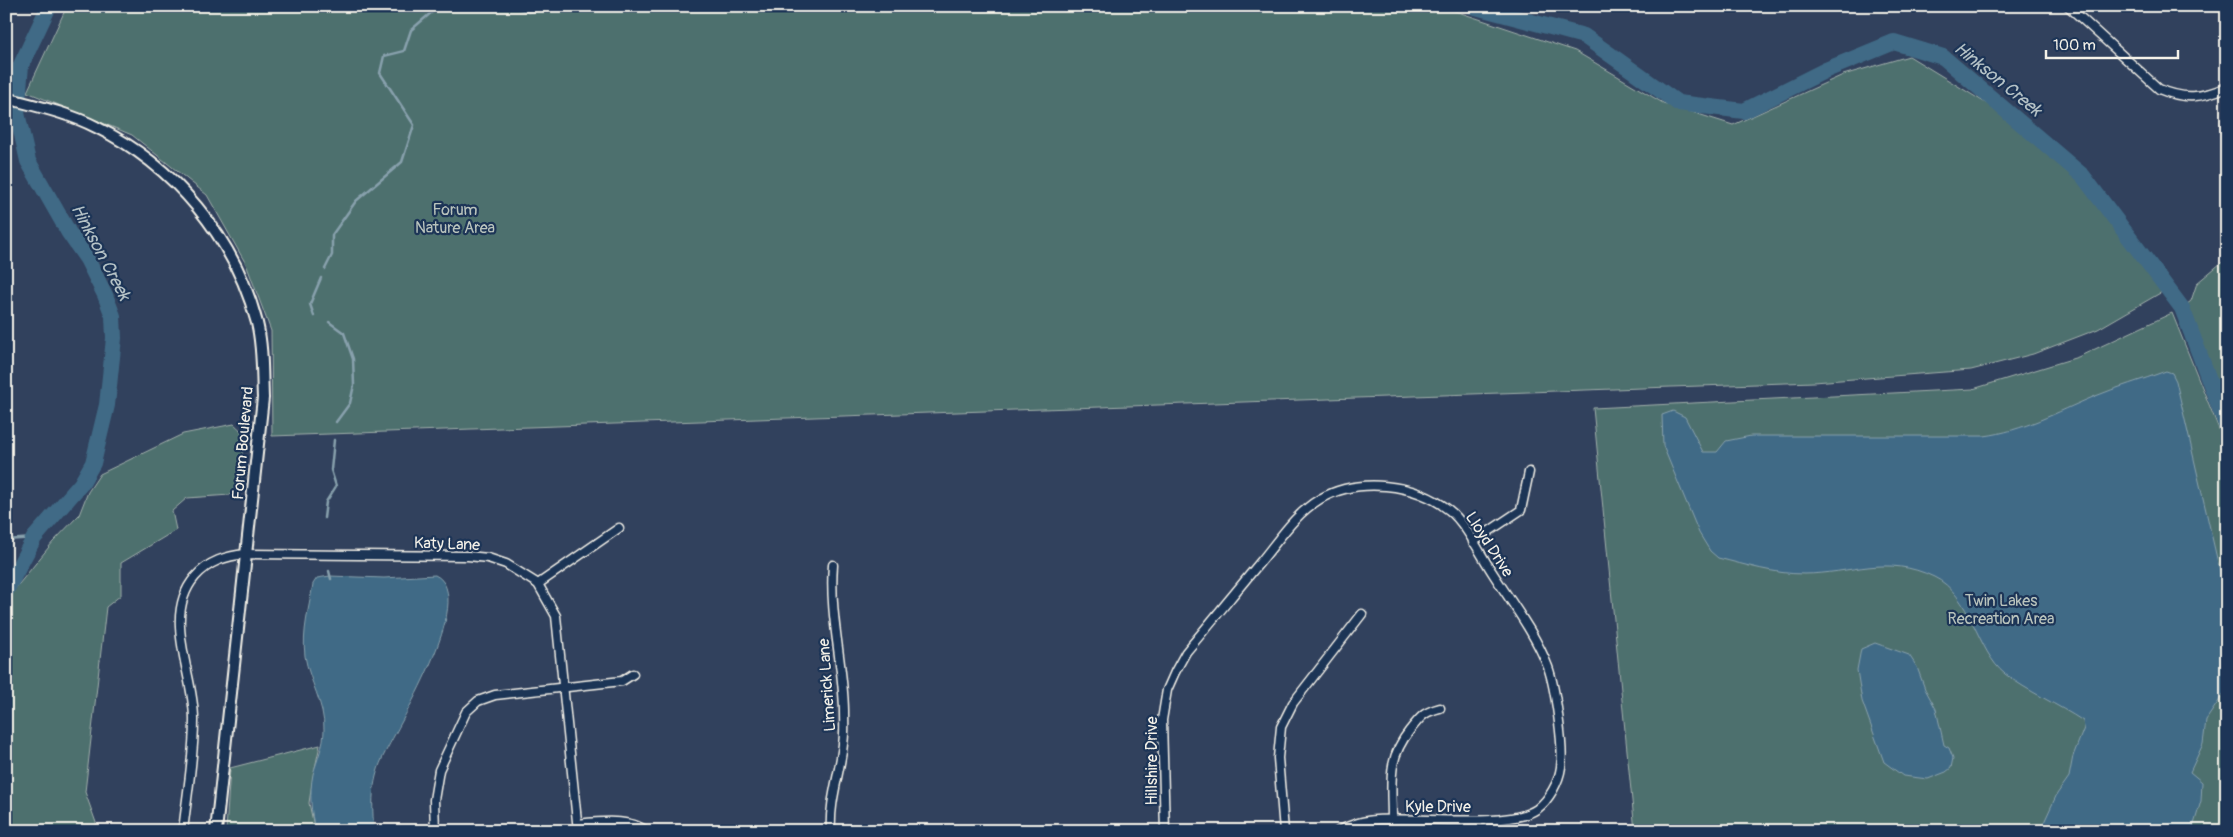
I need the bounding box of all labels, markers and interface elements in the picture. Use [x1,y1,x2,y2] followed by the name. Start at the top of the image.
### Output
[2046,28,2178,60] scale bar
[2053,36,2096,55] text: 100 m
[1949,37,2047,123] water label: Hinkson Creek
[65,200,136,306] water label: Hinkson Creek
[415,200,495,238] park label: Forum Nature Area
[228,386,258,501] street label: Forum Boulevard
[1461,508,1518,581] street label: Lloyd Drive
[413,533,481,555] street label: Katy Lane
[1948,591,2054,629] park label: Twin Lakes Recreation Area
[814,638,840,732] street label: Limerick Lane
[1142,716,1162,806] street label: Hillshire Drive
[1405,797,1471,817] street label: Kyle Drive

